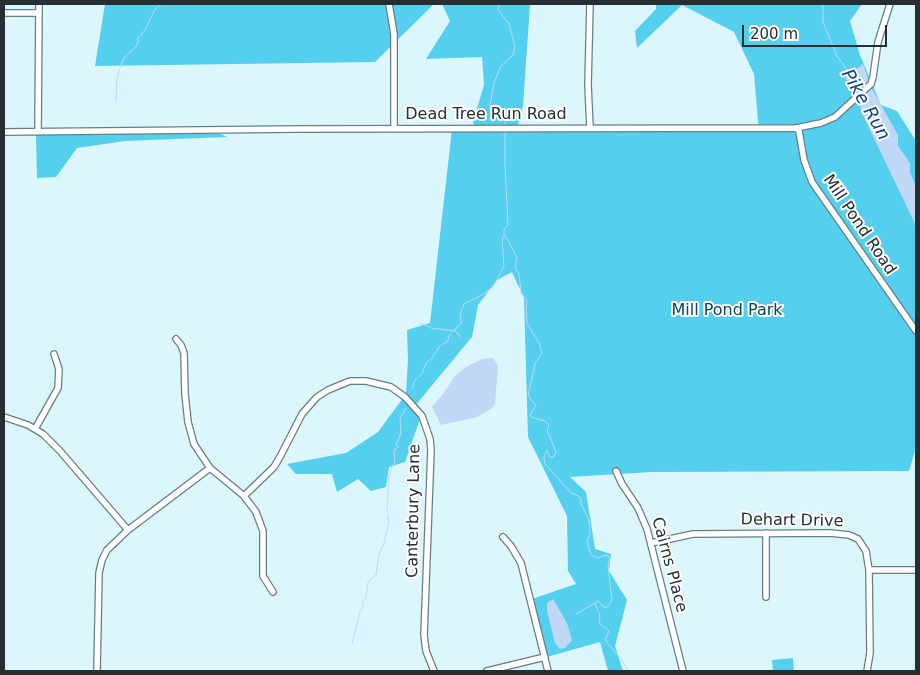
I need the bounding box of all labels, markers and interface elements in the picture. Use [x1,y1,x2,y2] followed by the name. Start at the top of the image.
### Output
[745,15,890,47] scale bar
[750,25,798,43] text: 200 m
[836,66,894,144] water label: Pike Run
[405,105,567,125] street label: Dead Tree Run Road
[818,171,900,279] street label: Mill Pond Road
[671,301,783,321] park label: Mill Pond Park
[403,444,425,578] street label: Canterbury Lane
[740,511,844,531] street label: Dehart Drive
[647,515,691,615] street label: Cairns Place

